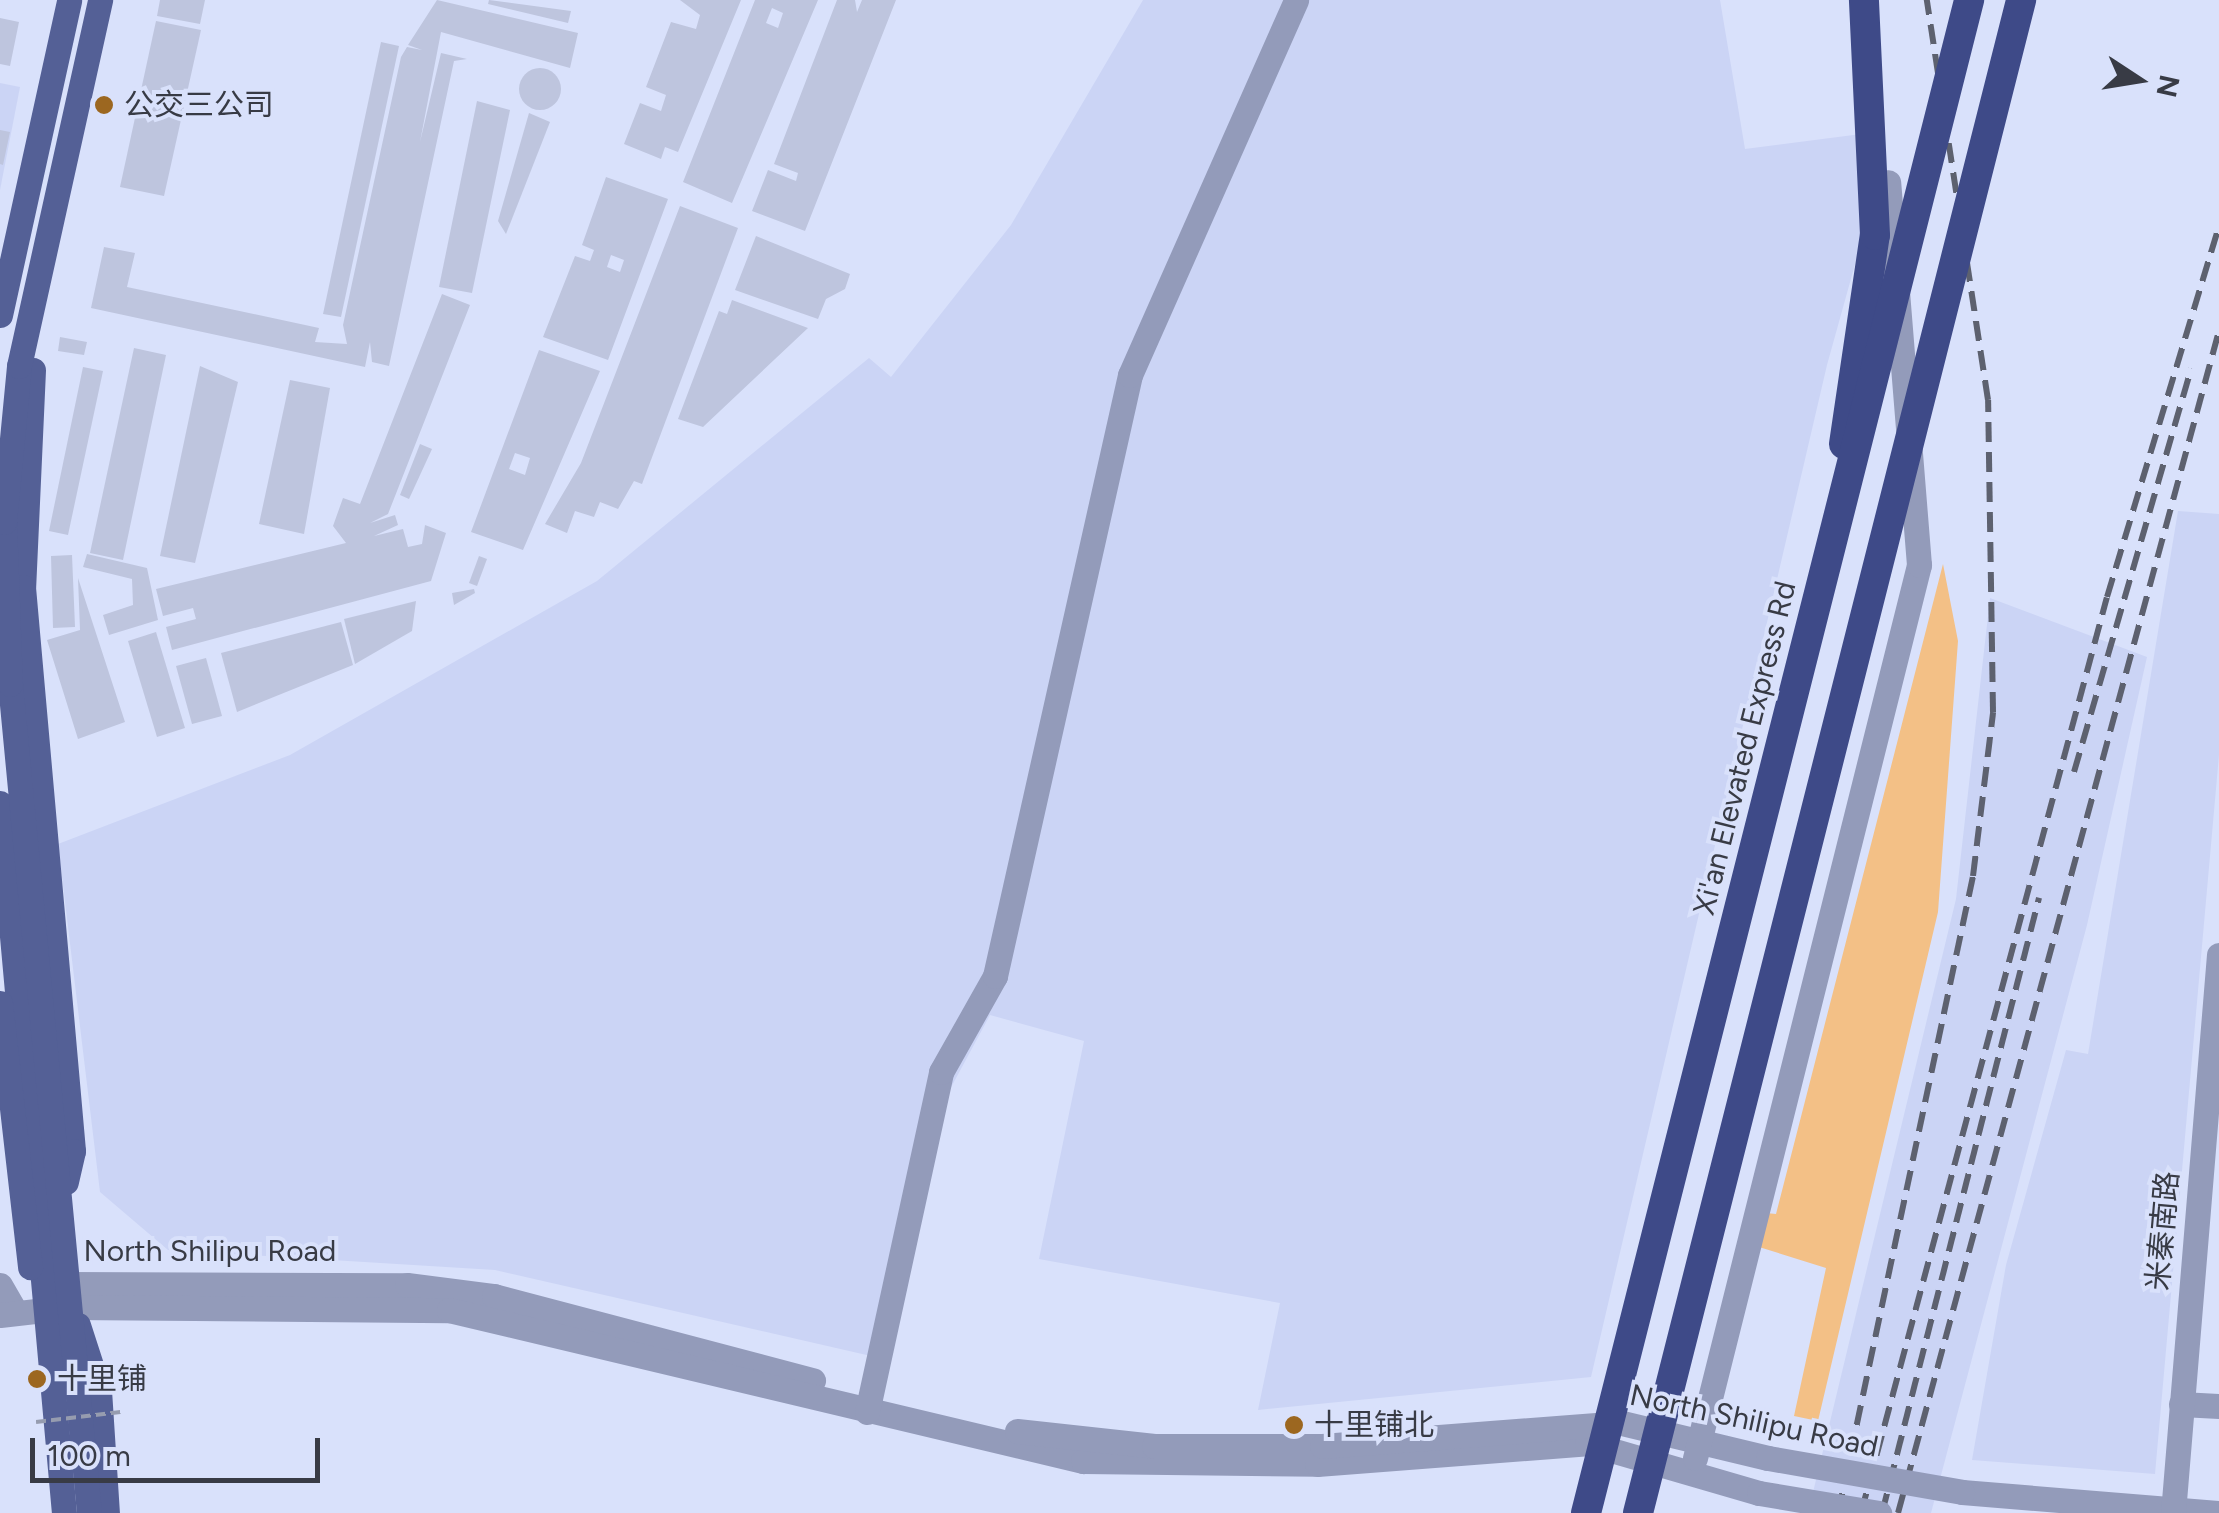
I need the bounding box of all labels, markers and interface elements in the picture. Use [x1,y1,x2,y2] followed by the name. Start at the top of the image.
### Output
[2089,30,2189,130] north arrow
[2149,72,2187,100] text: N
[124,87,274,123] place label: 公交三公司
[93,94,115,116] marker: 公交三公司
[1686,578,1804,918] street label: Xi'an Elevated Express Rd
[2140,1170,2186,1292] street label: 米秦南路
[84,1233,336,1269] street label: North Shilipu Road
[57,1361,147,1397] place label: 十里铺
[26,1368,48,1390] marker: 十里铺
[1627,1377,1881,1465] street label: North Shilipu Road
[1314,1407,1434,1443] place label: 十里铺北
[1283,1414,1305,1436] marker: 十里铺北
[35,1418,325,1480] scale bar
[47,1437,131,1474] text: 100 m

